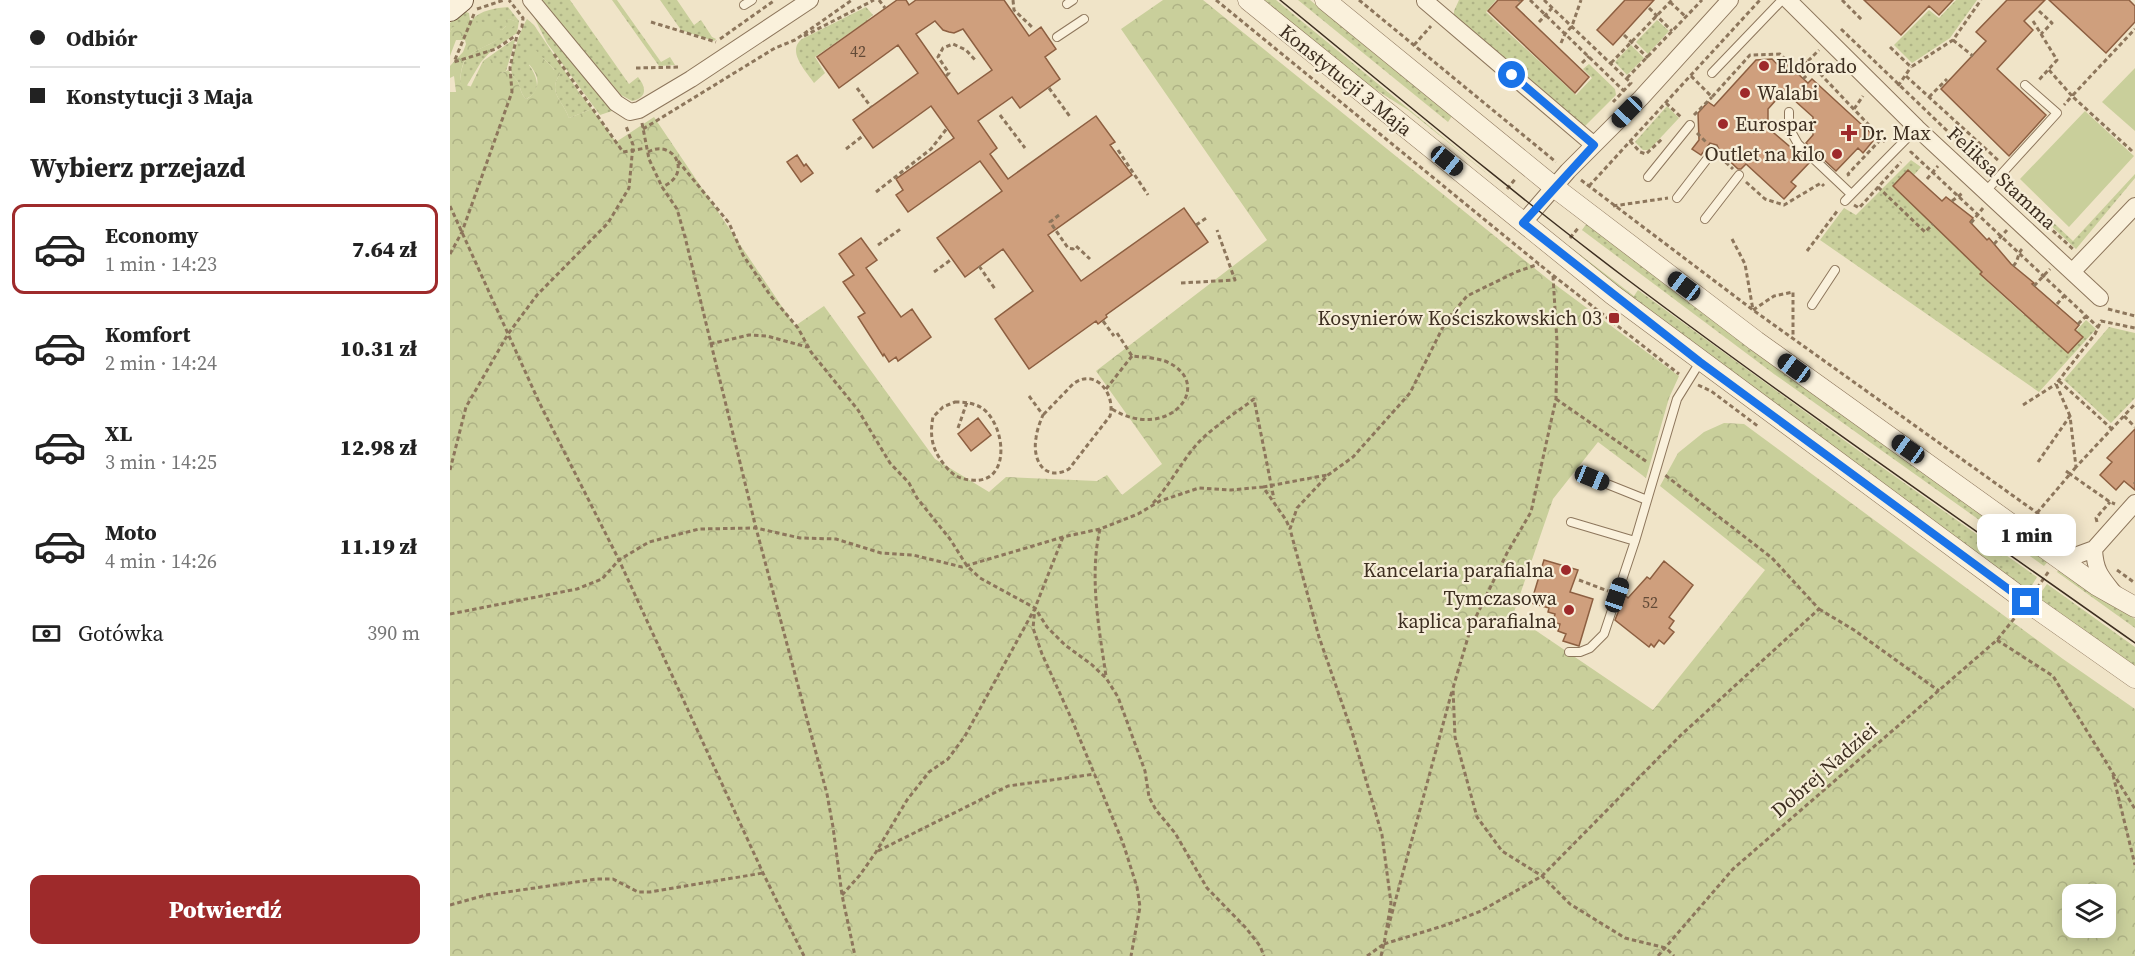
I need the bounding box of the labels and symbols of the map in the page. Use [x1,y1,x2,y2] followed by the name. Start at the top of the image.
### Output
[1274,18,1419,143] street label: Konstytucji 3 Maja
[850,40,866,62] house number: 42
[1776,52,1857,80] place label: Eldorado
[1757,59,1771,73] marker: Eldorado
[1498,61,1525,88] route start
[1757,79,1819,107] place label: Walabi
[1738,86,1752,100] marker: Walabi
[1608,93,1646,131] car
[1735,110,1817,138] place label: Eurospar
[1716,117,1730,131] marker: Eurospar
[1861,119,1931,147] place label: Dr. Max
[1941,120,2063,236] street label: Feliksa Stamma
[1842,126,1856,140] marker: Dr. Max
[1705,140,1825,168] place label: Outlet na kilo
[1427,143,1467,179] car
[1830,147,1844,161] marker: Outlet na kilo
[1664,268,1704,304] car
[1317,304,1602,332] place label: Kosynierów Kościszkowskich 03
[1607,311,1621,325] marker: Kosynierów Kościszkowskich 03
[1774,350,1814,386] car
[1888,431,1928,467] car
[1572,463,1612,493] car
[1976,515,2076,557] callout: 1 min
[1363,556,1555,584] place label: Kancelaria parafialna
[1559,563,1573,577] marker: Kancelaria parafialna
[1603,575,1631,615] car
[1398,584,1558,635] place label: Tymczasowa kaplica parafialna
[2012,588,2039,615] route end
[1642,591,1658,613] house number: 52
[1562,603,1576,617] marker: Tymczasowa kaplica parafialna
[1765,716,1883,824] street label: Dobrej Nadziei

